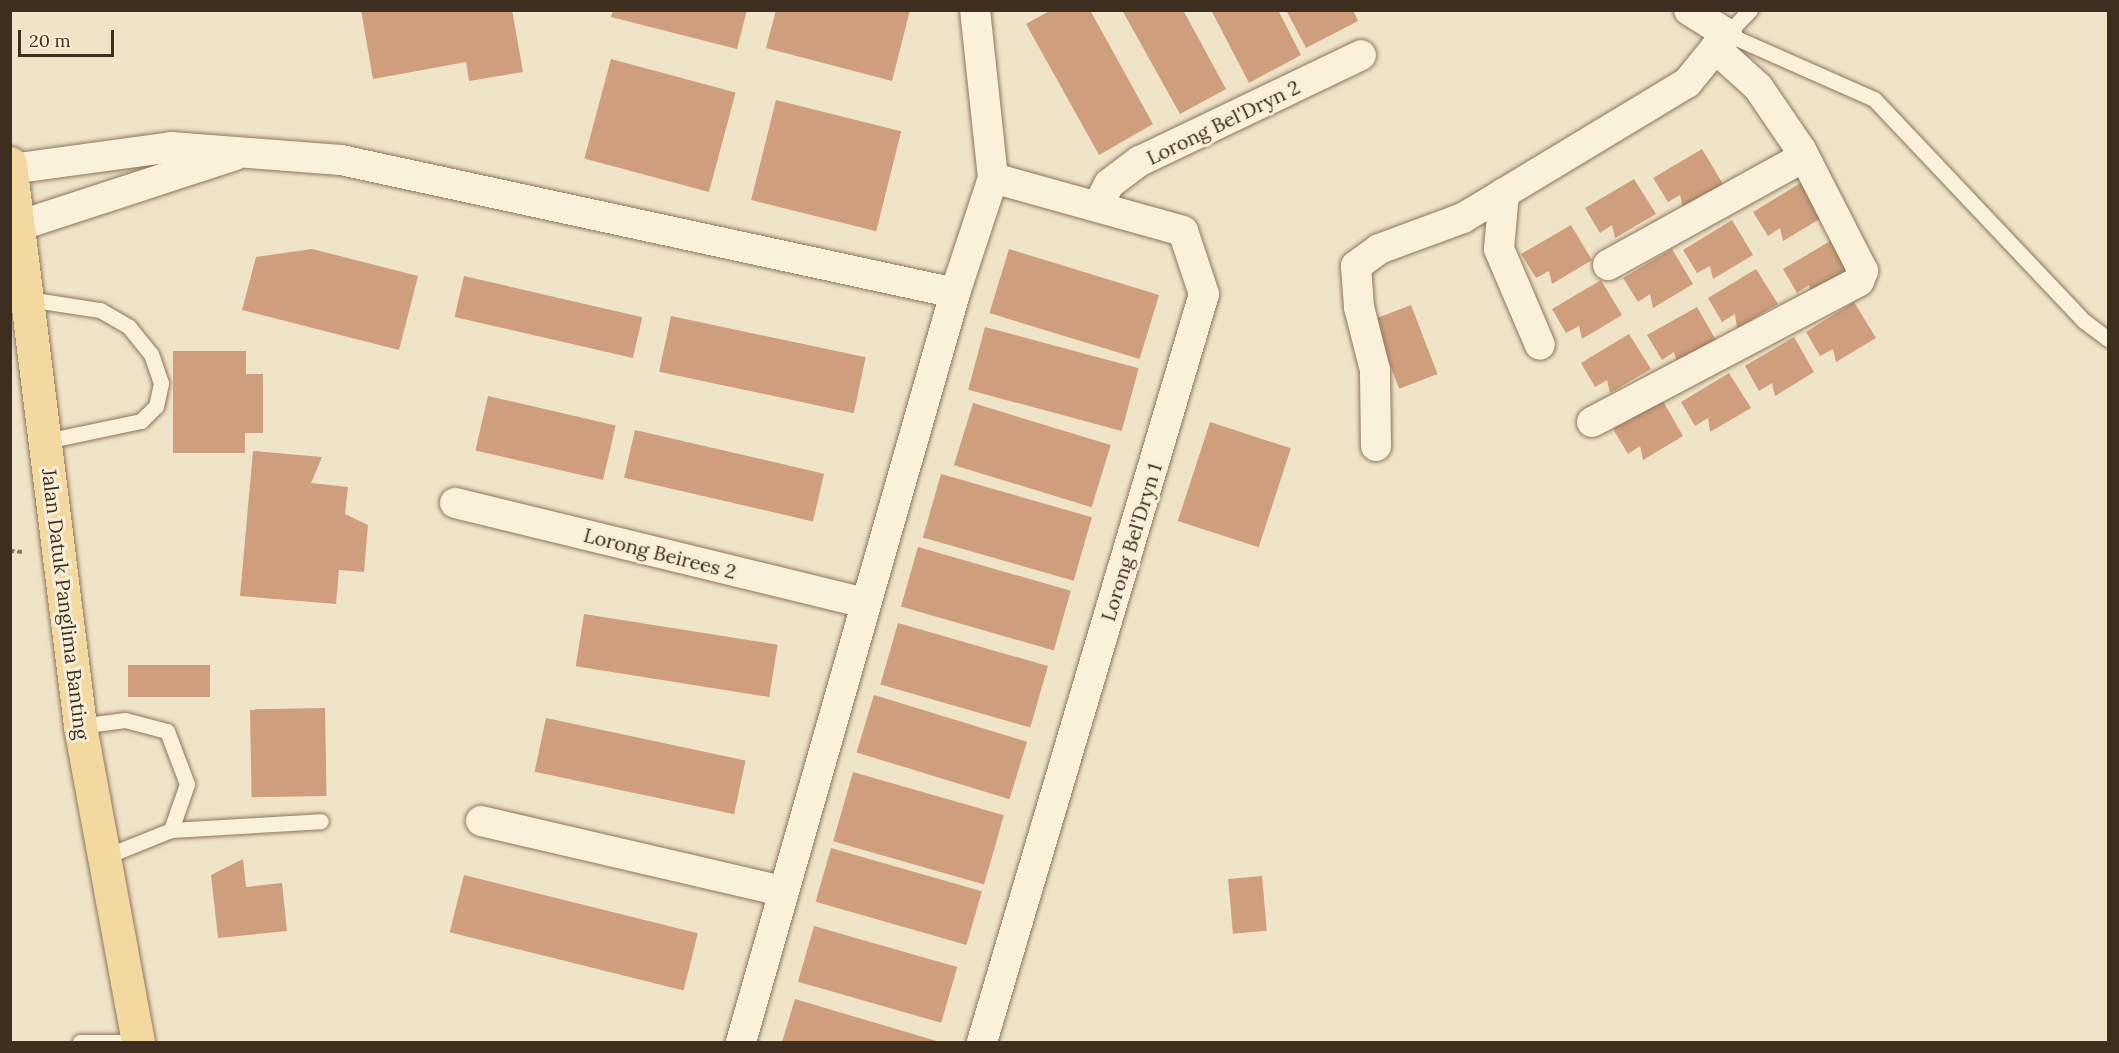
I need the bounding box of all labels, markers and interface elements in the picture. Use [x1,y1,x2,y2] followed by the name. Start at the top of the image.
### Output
[21,18,117,56] scale bar
[29,29,71,52] text: 20 m
[1143,75,1303,169] street label: Lorong Bel'Dryn 2
[1096,460,1166,624] street label: Lorong Bel'Dryn 1
[37,467,95,741] street label: Jalan Datuk Panglima Banting
[581,522,739,584] street label: Lorong Beirees 2

